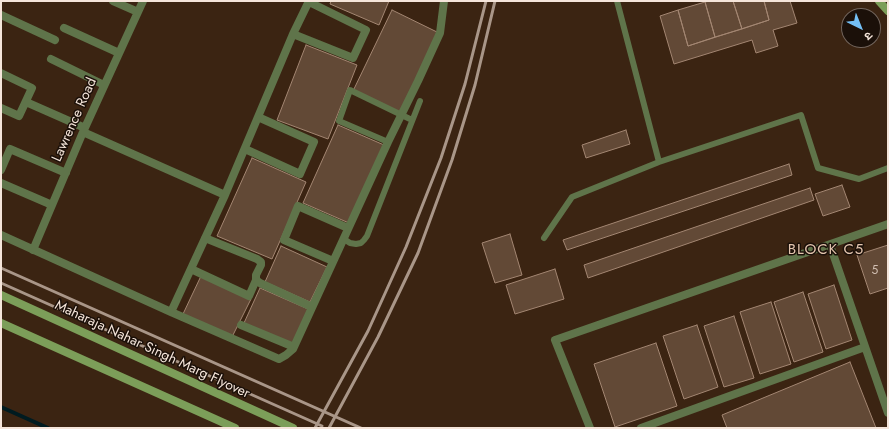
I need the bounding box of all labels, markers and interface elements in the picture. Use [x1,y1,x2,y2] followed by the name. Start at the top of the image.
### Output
[841,8,881,48] north arrow
[861,28,876,44] text: उ
[49,76,101,164] street label: Lawrence Road
[788,241,864,259] district label: BLOCK C5
[872,264,878,278] house number: 5
[52,297,252,403] street label: Maharaja Nahar Singh Marg Flyover

